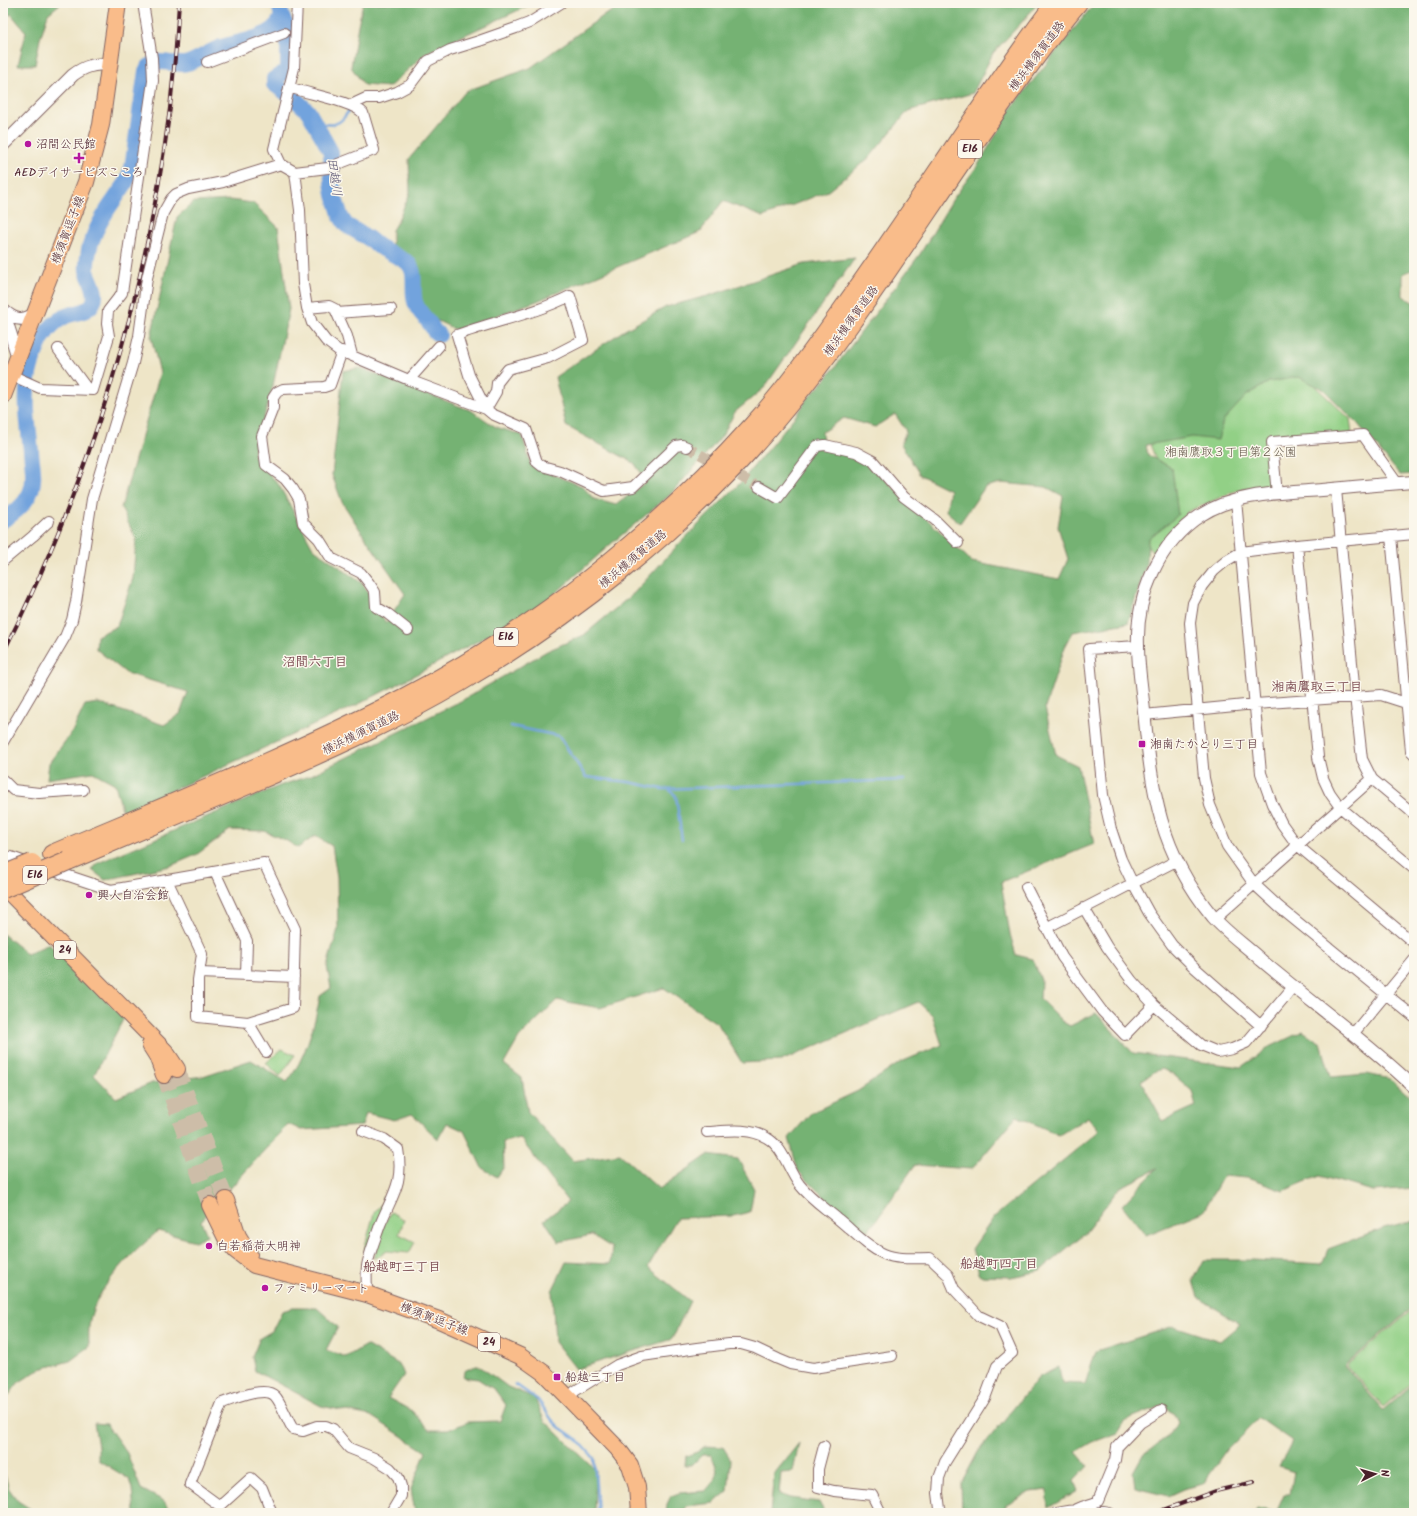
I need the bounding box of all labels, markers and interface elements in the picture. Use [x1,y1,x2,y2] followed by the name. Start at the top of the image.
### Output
[1004,17,1070,95] street label: 横浜横須賀道路
[36,135,96,154] place label: 沼間公民館
[23,139,33,149] marker: 沼間公民館
[958,140,982,158] road number: E16
[74,153,84,163] marker: AEDデイサービズこころ
[321,156,347,198] water label: 田越川
[14,163,144,182] place label: AEDデイサービズこころ
[46,193,90,267] street label: 横須賀逗子線
[819,281,883,361] street label: 横浜横須賀道路
[1165,443,1297,462] park label: 湘南鷹取３丁目第２公園
[595,525,671,593] street label: 横浜横須賀道路
[494,628,518,646] road number: E16
[282,652,348,673] district label: 沼間六丁目
[1271,677,1363,698] district label: 湘南鷹取三丁目
[319,706,403,760] street label: 横浜横須賀道路
[1150,735,1258,754] place label: 湘南たかとり三丁目
[1137,739,1147,749] marker: 湘南たかとり三丁目
[23,866,47,884] road number: E16
[97,886,169,905] place label: 興人自治会館
[84,890,94,900] marker: 興人自治会館
[54,941,76,959] road number: 24
[217,1237,301,1256] place label: 白若稲荷大明神
[204,1241,214,1251] marker: 白若稲荷大明神
[960,1254,1038,1275] district label: 船越町四丁目
[363,1257,441,1278] district label: 船越町三丁目
[273,1279,369,1298] place label: ファミリーマート
[260,1283,270,1293] marker: ファミリーマート
[397,1297,471,1341] street label: 横須賀逗子線
[478,1333,500,1351] road number: 24
[565,1368,625,1387] place label: 船越三丁目
[552,1372,562,1382] marker: 船越三丁目
[1355,1454,1395,1494] north arrow
[1375,1469,1393,1478] text: N

